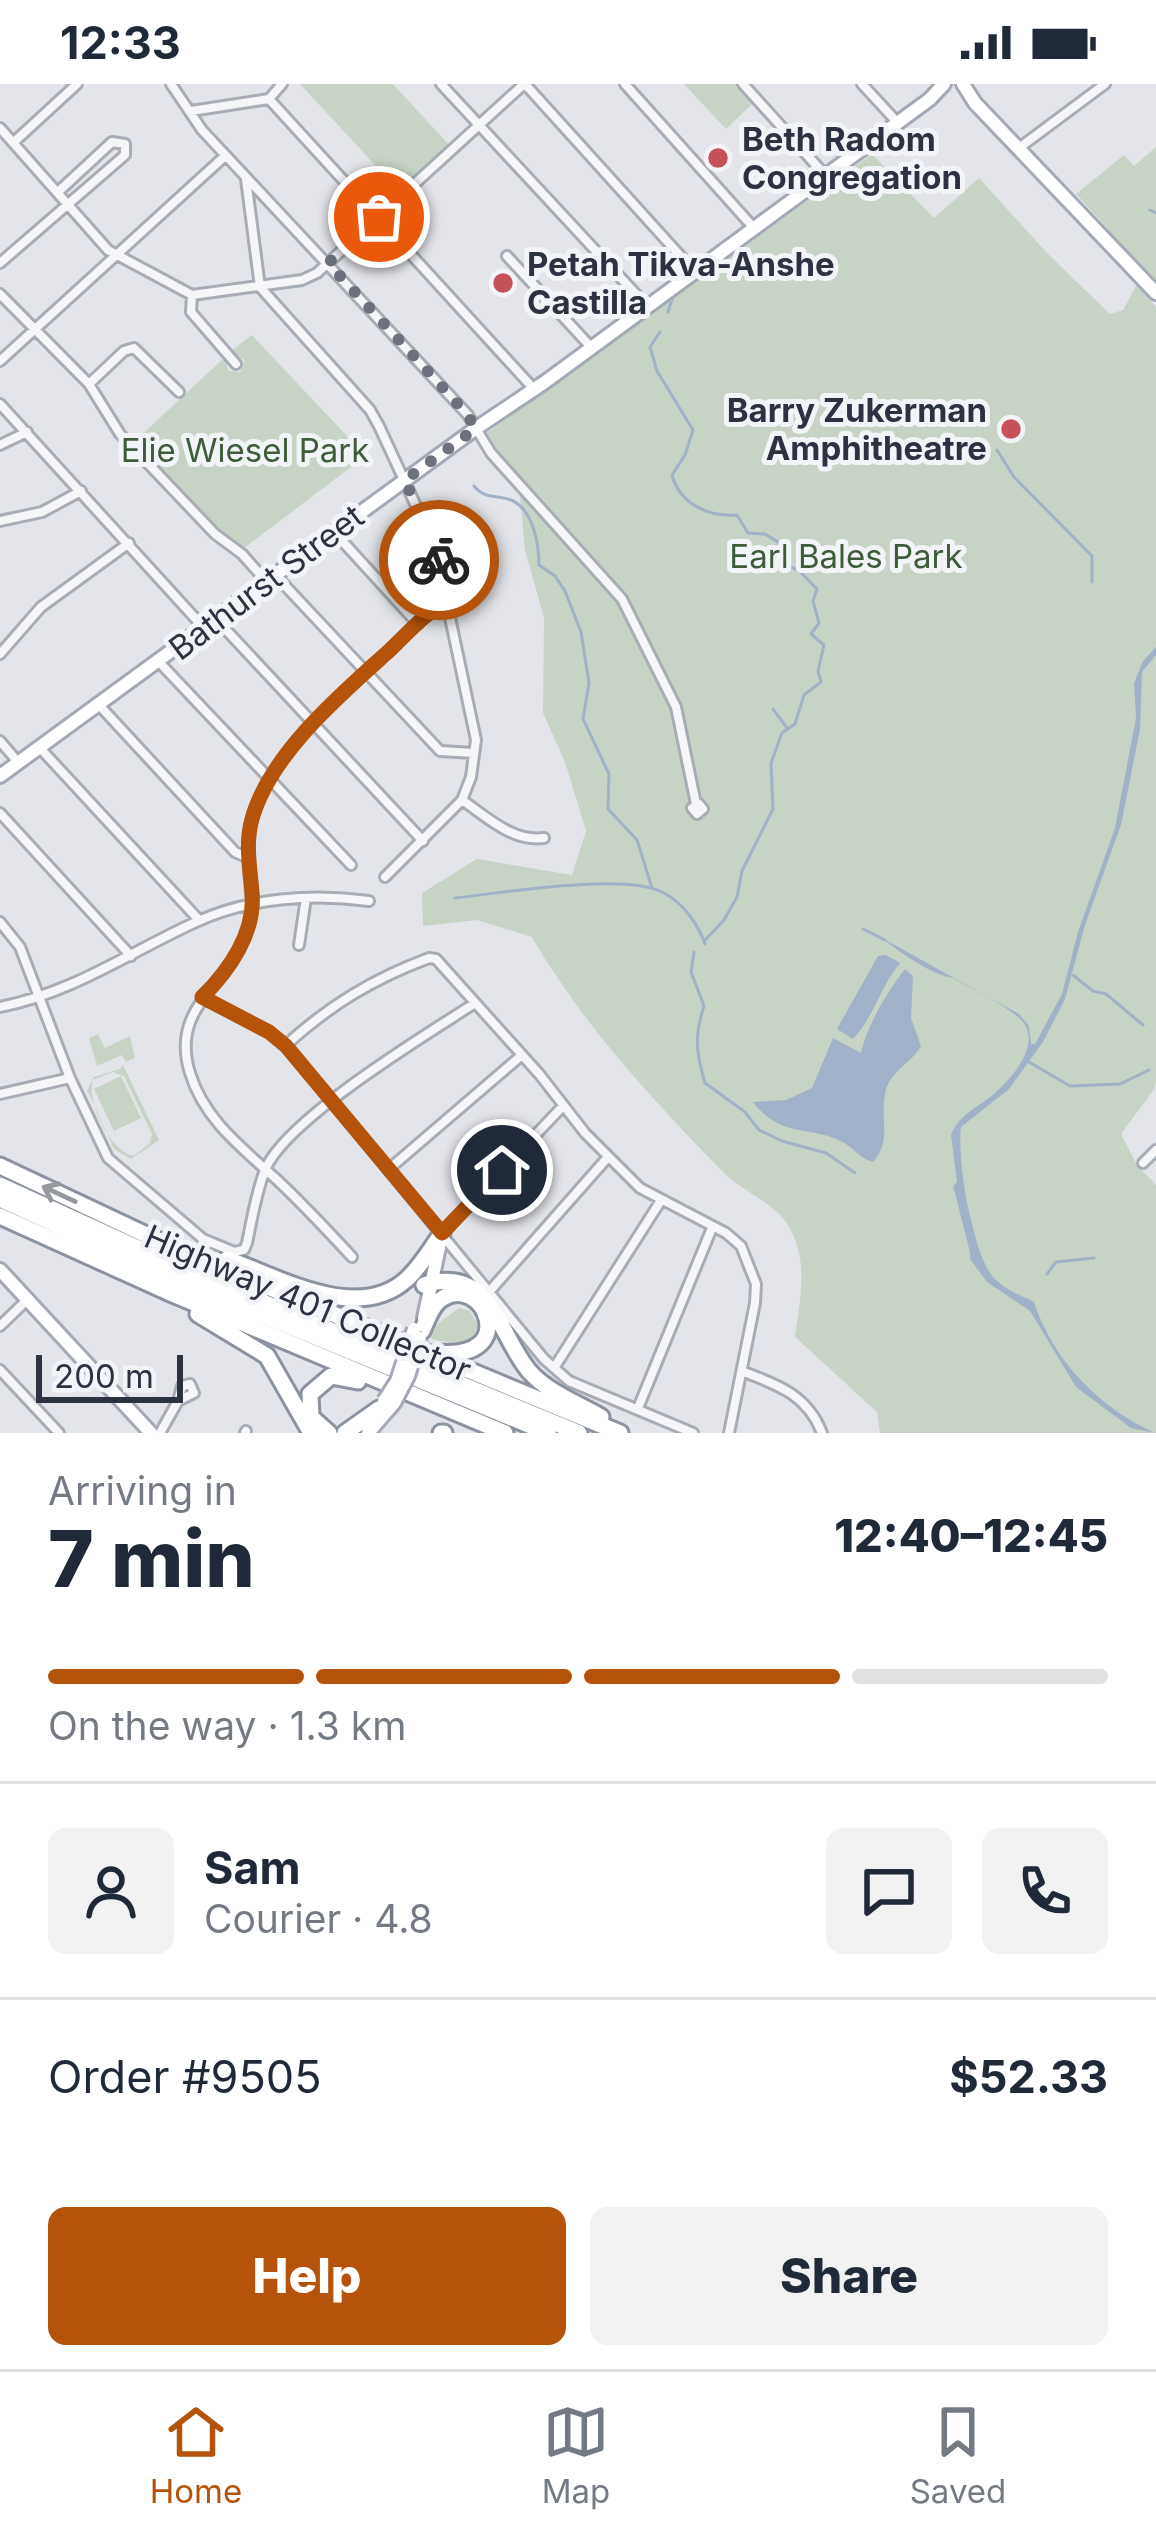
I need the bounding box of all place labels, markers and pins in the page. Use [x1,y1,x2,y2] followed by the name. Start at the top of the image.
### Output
[742,119,962,197] place label: Beth Radom Congregation
[705,145,731,171] marker: Beth Radom Congregation
[328,166,430,268] pin
[527,244,835,322] place label: Petah Tikva-Anshe Castilla
[490,270,516,296] marker: Petah Tikva-Anshe Castilla
[727,390,987,468] place label: Barry Zukerman Amphitheatre
[998,416,1024,442] marker: Barry Zukerman Amphitheatre
[451,1119,553,1221] pin

